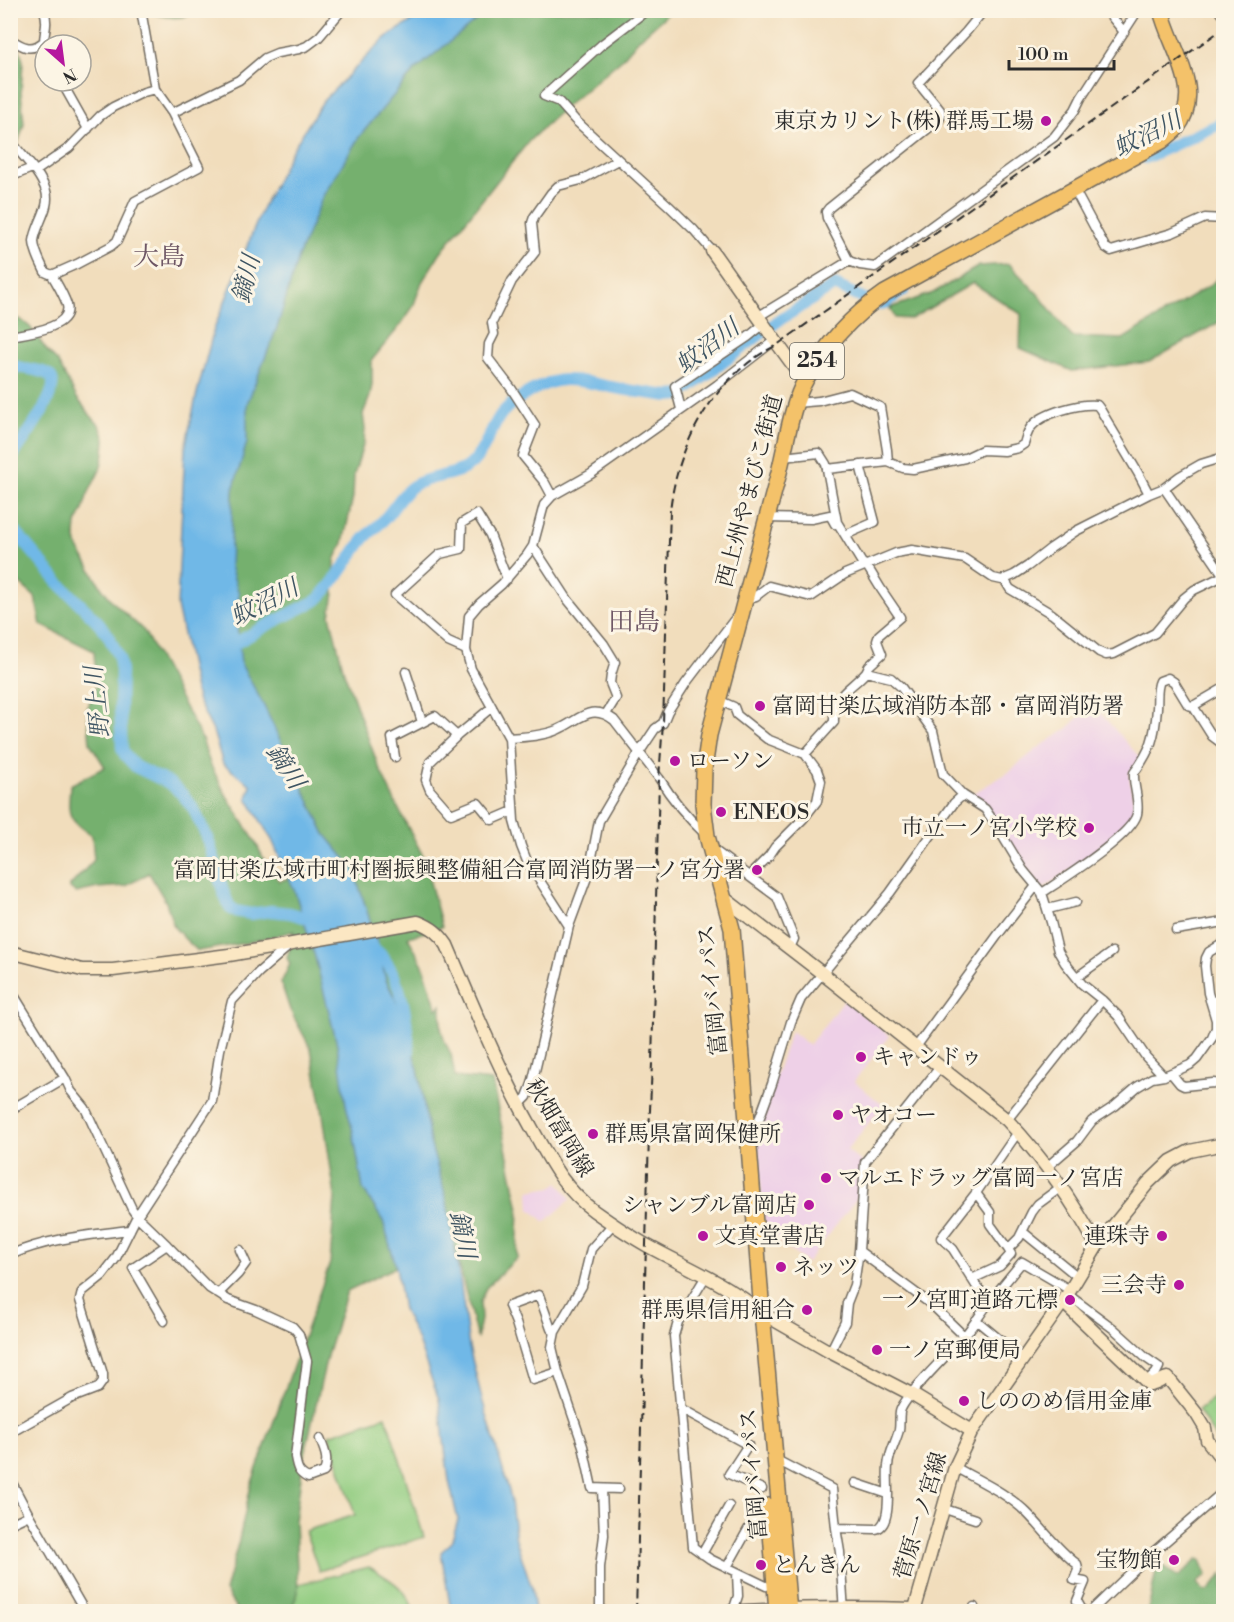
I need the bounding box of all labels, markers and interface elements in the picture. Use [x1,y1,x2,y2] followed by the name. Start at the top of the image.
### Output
[33,33,93,93] north arrow
[1009,33,1114,71] scale bar
[1018,43,1069,66] text: 100 m
[59,64,80,87] text: N
[1109,104,1190,164] water label: 蚊沼川
[774,108,1034,135] place label: 東京カリント(株) 群馬工場
[1039,114,1053,128] marker: 東京カリント(株) 群馬工場
[133,241,185,273] district label: 大島
[227,249,268,306] water label: 鏑川
[670,312,748,381] water label: 蚊沼川
[790,343,844,379] road number: 254
[711,392,789,590] street label: 西上州やまびこ街道
[226,572,307,633] water label: 蚊沼川
[608,606,660,638] district label: 田島
[79,662,117,739] water label: 野上川
[772,693,1124,720] place label: 富岡甘楽広域消防本部・富岡消防署
[753,699,767,713] marker: 富岡甘楽広域消防本部・富岡消防署
[259,739,312,798] water label: 鏑川
[687,748,774,775] place label: ローソン
[668,754,682,768] marker: ローソン
[733,799,809,826] place label: ENEOS
[714,805,728,819] marker: ENEOS
[901,815,1077,842] place label: 市立一ノ宮小学校
[1082,821,1096,835] marker: 市立一ノ宮小学校
[173,857,745,884] place label: 富岡甘楽広域市町村圏振興整備組合富岡消防署一ノ宮分署
[750,863,764,877] marker: 富岡甘楽広域市町村圏振興整備組合富岡消防署一ノ宮分署
[693,923,733,1057] street label: 富岡バイパス
[873,1044,982,1071] place label: キャンドゥ
[854,1050,868,1064] marker: キャンドゥ
[519,1074,599,1182] street label: 秋畑富岡線
[850,1102,937,1129] place label: ヤオコー
[831,1108,845,1122] marker: ヤオコー
[605,1121,781,1148] place label: 群馬県富岡保健所
[586,1127,600,1141] marker: 群馬県富岡保健所
[838,1165,1124,1192] place label: マルエドラッグ富岡一ノ宮店
[819,1171,833,1185] marker: マルエドラッグ富岡一ノ宮店
[622,1192,797,1219] place label: シャンブル富岡店
[802,1198,816,1212] marker: シャンブル富岡店
[443,1209,482,1264] water label: 鏑川
[715,1223,825,1250] place label: 文真堂書店
[1084,1223,1150,1250] place label: 連珠寺
[696,1229,710,1243] marker: 文真堂書店
[1155,1229,1169,1243] marker: 連珠寺
[793,1254,859,1281] place label: ネッツ
[774,1260,788,1274] marker: ネッツ
[1101,1272,1167,1299] place label: 三会寺
[1172,1278,1186,1292] marker: 三会寺
[882,1287,1058,1314] place label: 一ノ宮町道路元標
[1063,1293,1077,1307] marker: 一ノ宮町道路元標
[641,1297,795,1324] place label: 群馬県信用組合
[800,1303,814,1317] marker: 群馬県信用組合
[889,1337,1021,1364] place label: 一ノ宮郵便局
[870,1343,884,1357] marker: 一ノ宮郵便局
[976,1388,1152,1415] place label: しののめ信用金庫
[957,1394,971,1408] marker: しののめ信用金庫
[735,1407,773,1541] street label: 富岡バイパス
[889,1449,953,1583] street label: 菅原一ノ宮線
[1096,1547,1162,1574] place label: 宝物館
[773,1552,861,1579] place label: とんきん
[1167,1553,1181,1567] marker: 宝物館
[754,1558,768,1572] marker: とんきん

